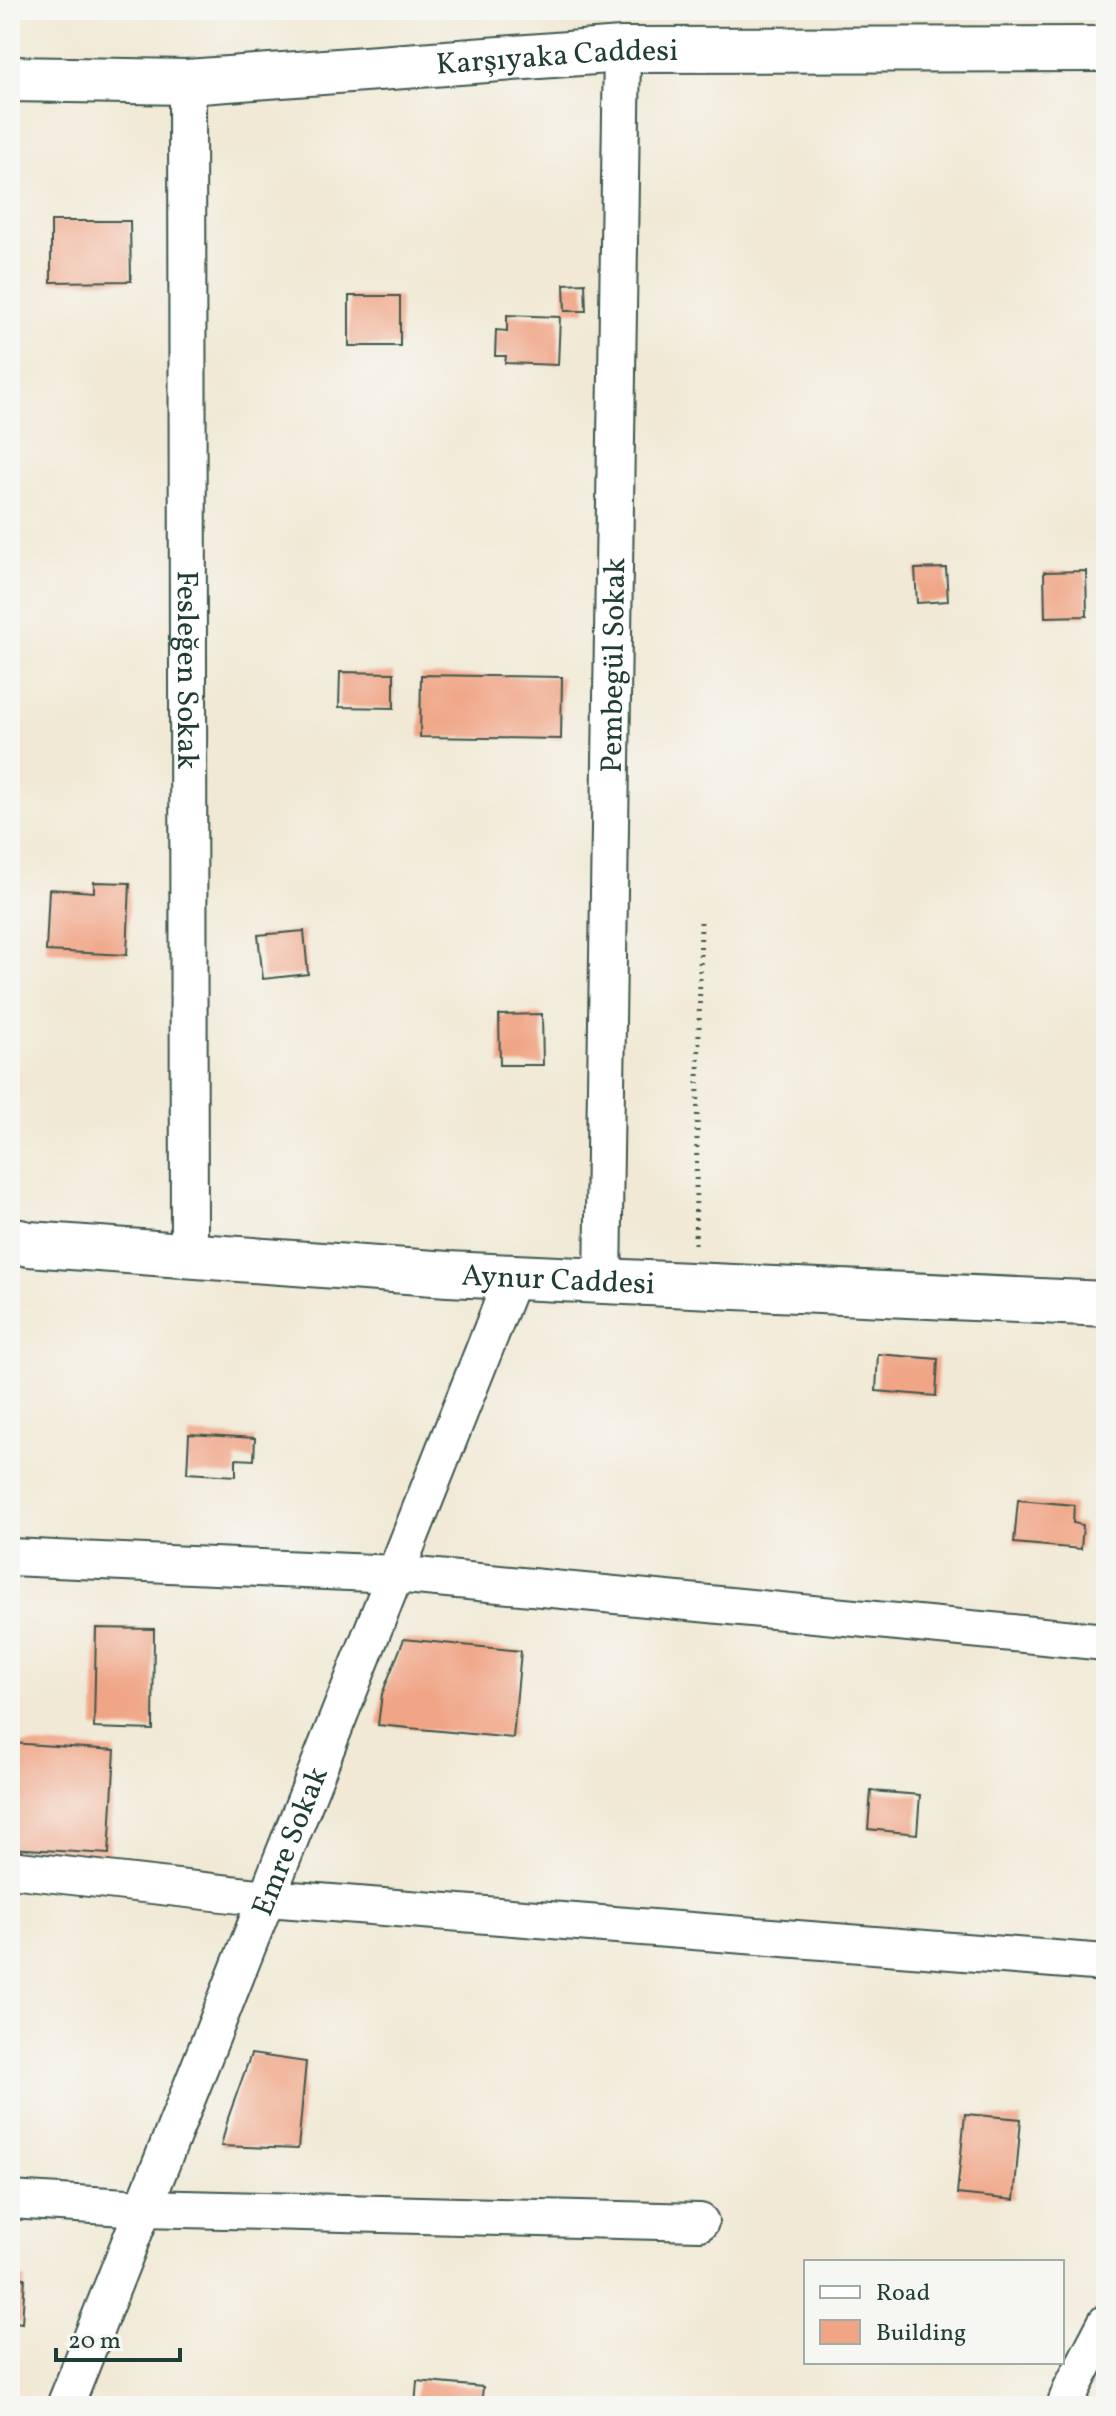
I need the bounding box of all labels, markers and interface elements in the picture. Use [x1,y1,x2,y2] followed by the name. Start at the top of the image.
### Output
[435,31,678,87] street label: Karşıyaka Caddesi
[592,557,637,773] street label: Pembegül Sokak
[165,570,207,770] street label: Fesleğen Sokak
[461,1256,656,1306] street label: Aynur Caddesi
[243,1761,340,1922] street label: Emre Sokak
[804,2260,1064,2364] legend
[876,2277,930,2311] text: Road
[56,2312,180,2362] scale bar
[876,2317,966,2351] text: Building
[68,2325,121,2359] text: 20 m

